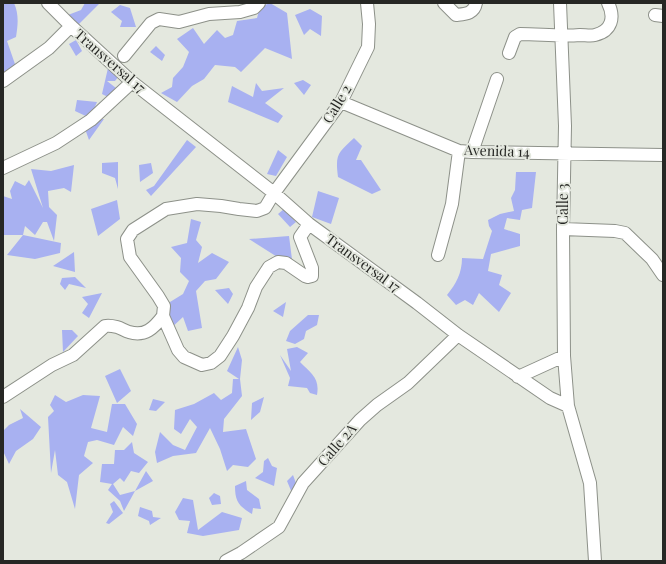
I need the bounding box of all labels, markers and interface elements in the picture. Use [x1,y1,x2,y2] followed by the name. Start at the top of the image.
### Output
[71,25,150,97] street label: Transversal 17
[318,81,356,127] street label: Calle 2
[463,140,530,161] street label: Avenida 14
[553,183,572,225] street label: Calle 3
[322,229,405,296] street label: Transversal 17
[313,419,360,470] street label: Calle 2A

